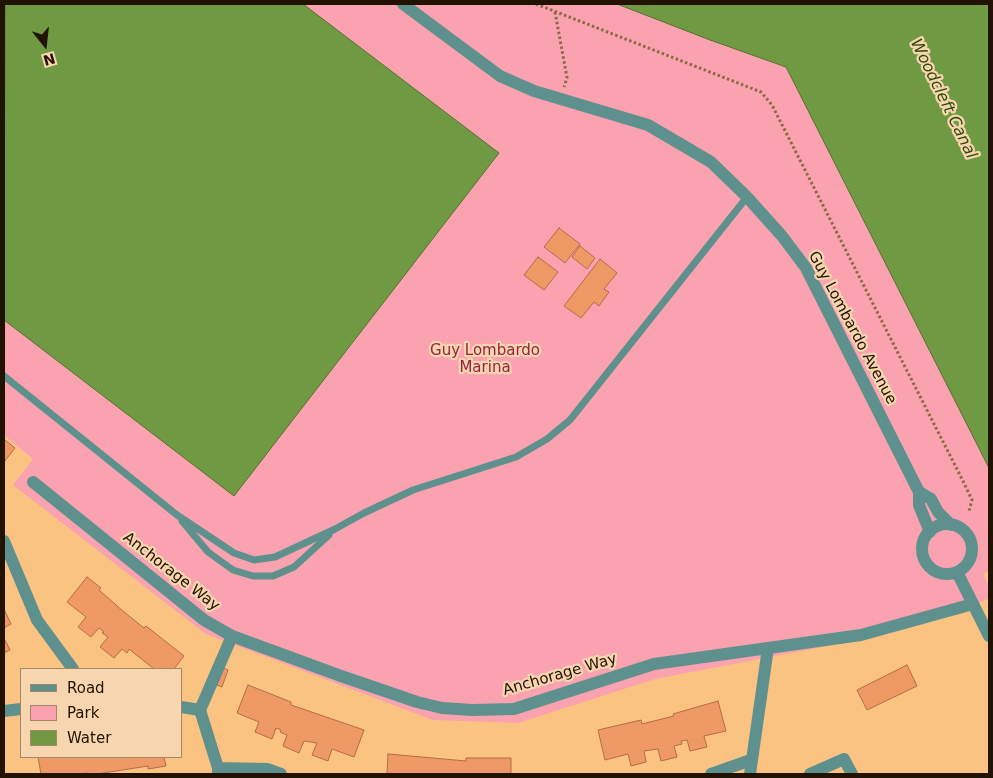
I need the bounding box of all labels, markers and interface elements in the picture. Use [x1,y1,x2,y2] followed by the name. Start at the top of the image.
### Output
[20,20,70,70] north arrow
[906,36,980,162] water label: Woodcleft Canal
[41,50,57,69] text: N
[804,249,900,407] street label: Guy Lombardo Avenue
[430,342,540,377] park label: Guy Lombardo Marina
[119,529,223,615] street label: Anchorage Way
[501,650,619,700] street label: Anchorage Way
[20,668,182,758] legend
[67,679,105,697] text: Road
[67,704,99,722] text: Park
[67,729,111,747] text: Water

